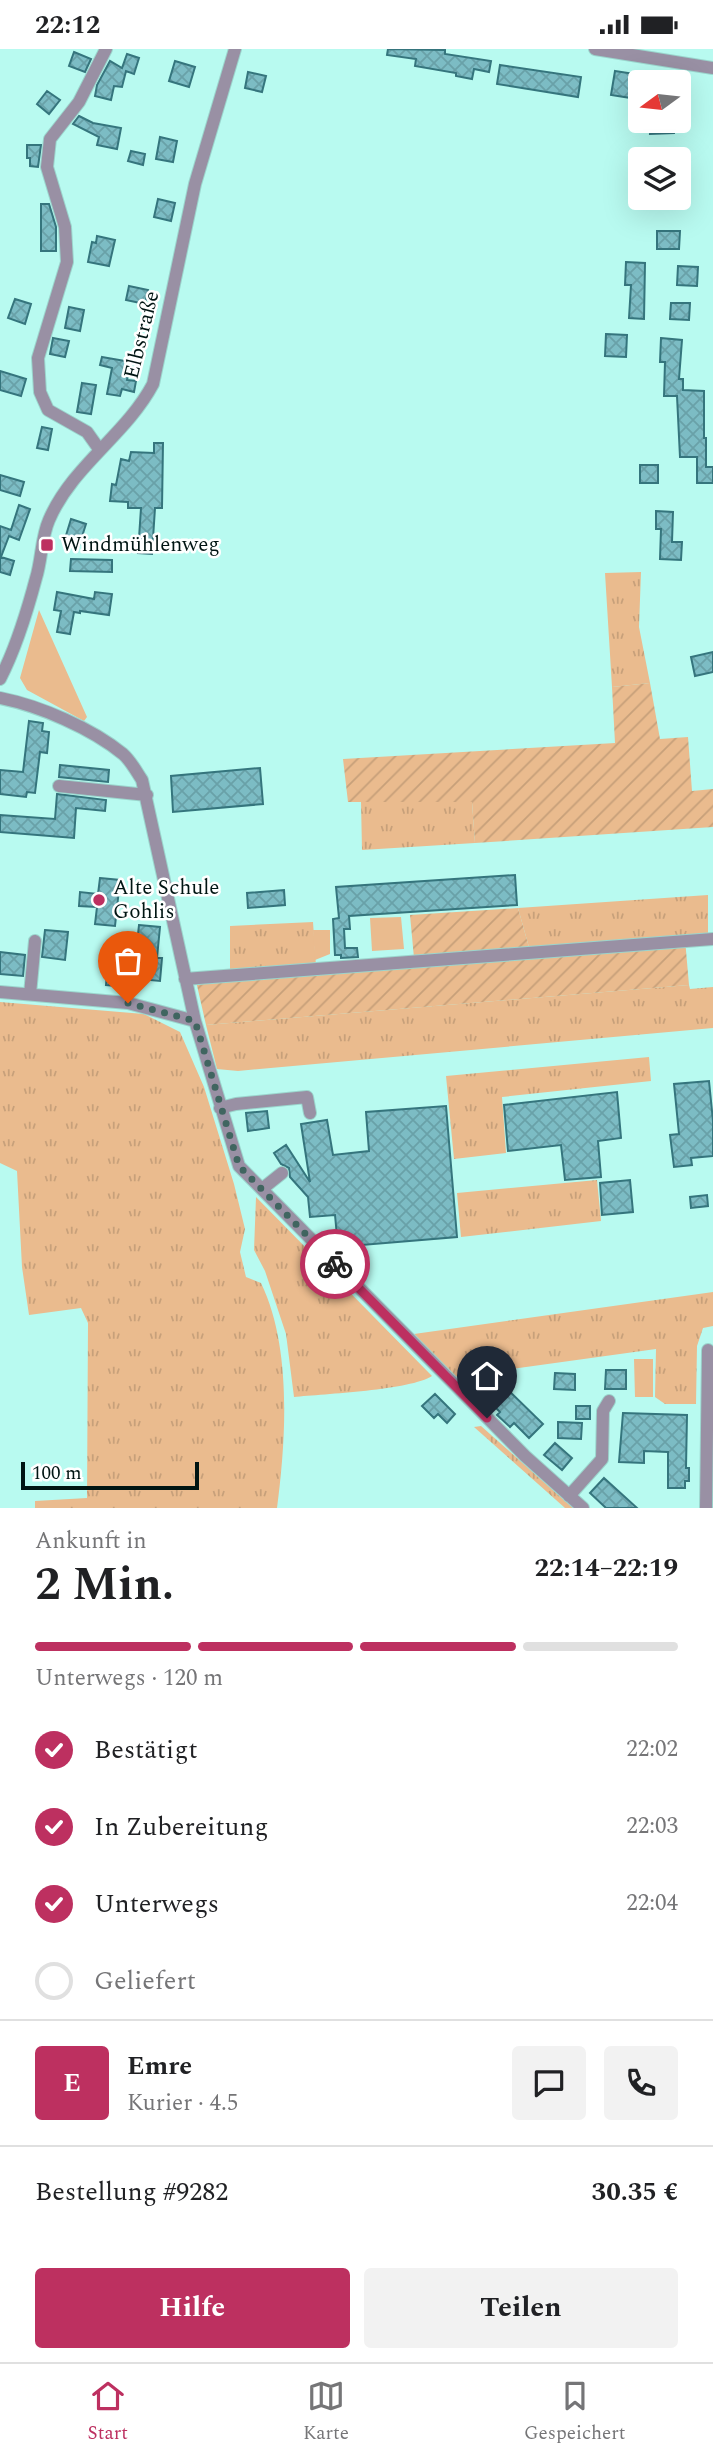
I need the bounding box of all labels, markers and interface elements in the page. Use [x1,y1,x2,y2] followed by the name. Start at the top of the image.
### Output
[35,5,100,45] text: 22:12
[628,70,691,133] north arrow
[628,70,691,210] map controls
[628,147,691,210] button: layers
[116,288,168,382] street label: Elbstraße
[61,529,220,561] place label: Windmühlenweg
[39,537,55,553] marker: Windmühlenweg
[113,872,220,928] place label: Alte Schule Gohlis
[91,892,107,908] marker: Alte Schule Gohlis
[98,931,158,1003] pin
[109,942,147,980] icon: bag
[300,1229,370,1299] courier
[316,1245,354,1283] icon: bike
[457,1346,517,1418] pin
[468,1357,506,1395] icon: home
[21,1459,200,1491] scale bar
[32,1459,82,1488] text: 100 m
[35,1524,147,1559] text: Ankunft in
[534,1548,678,1588] text: 22:14–22:19
[35,1550,174,1620] text: 2 Min.
[35,1661,223,1696] text: Unterwegs · 120 m
[94,1730,198,1770] text: Bestätigt
[35,1731,73,1769] icon: check
[626,1732,678,1767] text: 22:02
[94,1807,268,1847] text: In Zubereitung
[35,1808,73,1846] icon: check
[626,1809,678,1844] text: 22:03
[94,1884,219,1924] text: Unterwegs
[35,1885,73,1923] icon: check
[626,1886,678,1921] text: 22:04
[94,1961,196,2001] text: Geliefert
[127,2046,192,2086] text: Emre
[512,2046,586,2120] button: chat
[604,2046,678,2120] button: phone
[63,2063,81,2103] text: E
[127,2086,238,2121] text: Kurier · 4.5
[35,2172,228,2212] text: Bestellung #9282
[592,2172,678,2212] text: 30.35 €
[35,2268,350,2348] button: Hilfe
[364,2268,678,2348] button: Teilen
[87,2377,128,2448] tab: Start
[303,2377,349,2448] tab: Karte
[524,2377,626,2448] tab: Gespeichert

